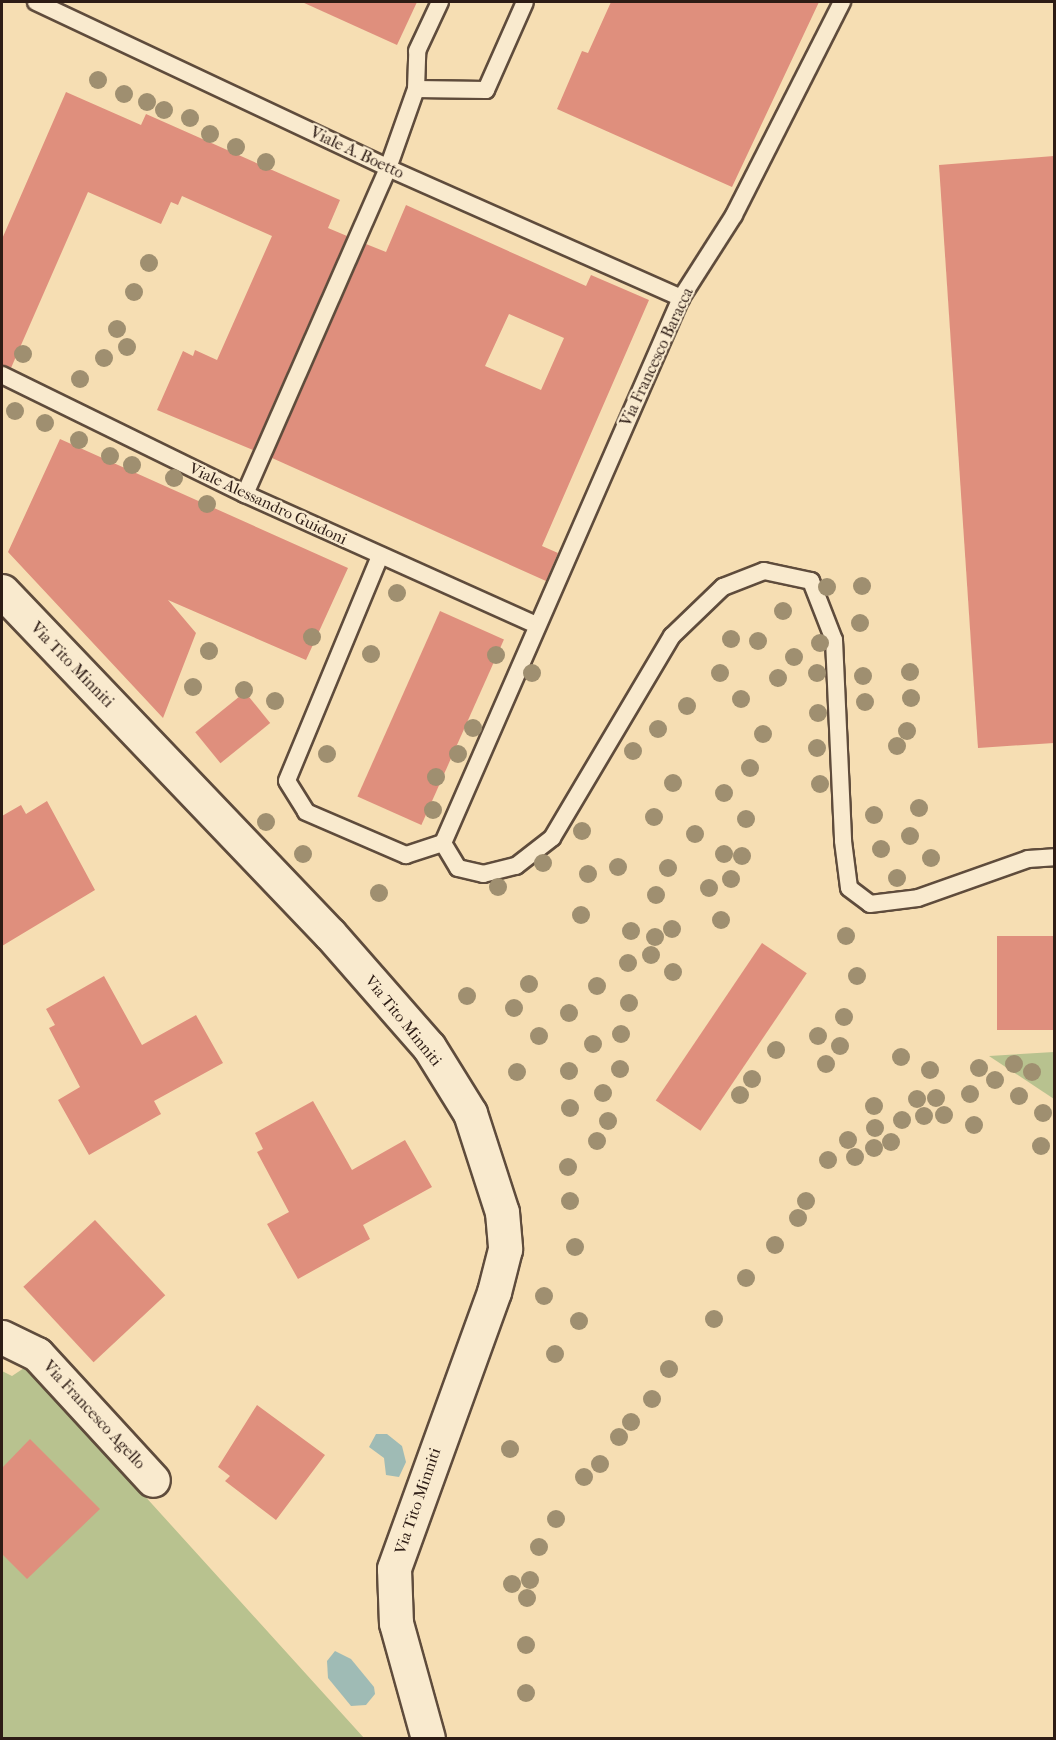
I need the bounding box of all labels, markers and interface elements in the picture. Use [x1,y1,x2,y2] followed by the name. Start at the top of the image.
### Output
[307,123,407,183] street label: Viale A. Boetto
[616,285,698,429] street label: Via Francesco Baracca
[186,459,350,549] street label: Viale Alessandro Guidoni
[26,618,118,712] street label: Via Tito Minniti
[361,972,445,1070] street label: Via Tito Minniti
[39,1357,149,1473] street label: Via Francesco Agello
[391,1445,445,1557] street label: Via Tito Minniti

